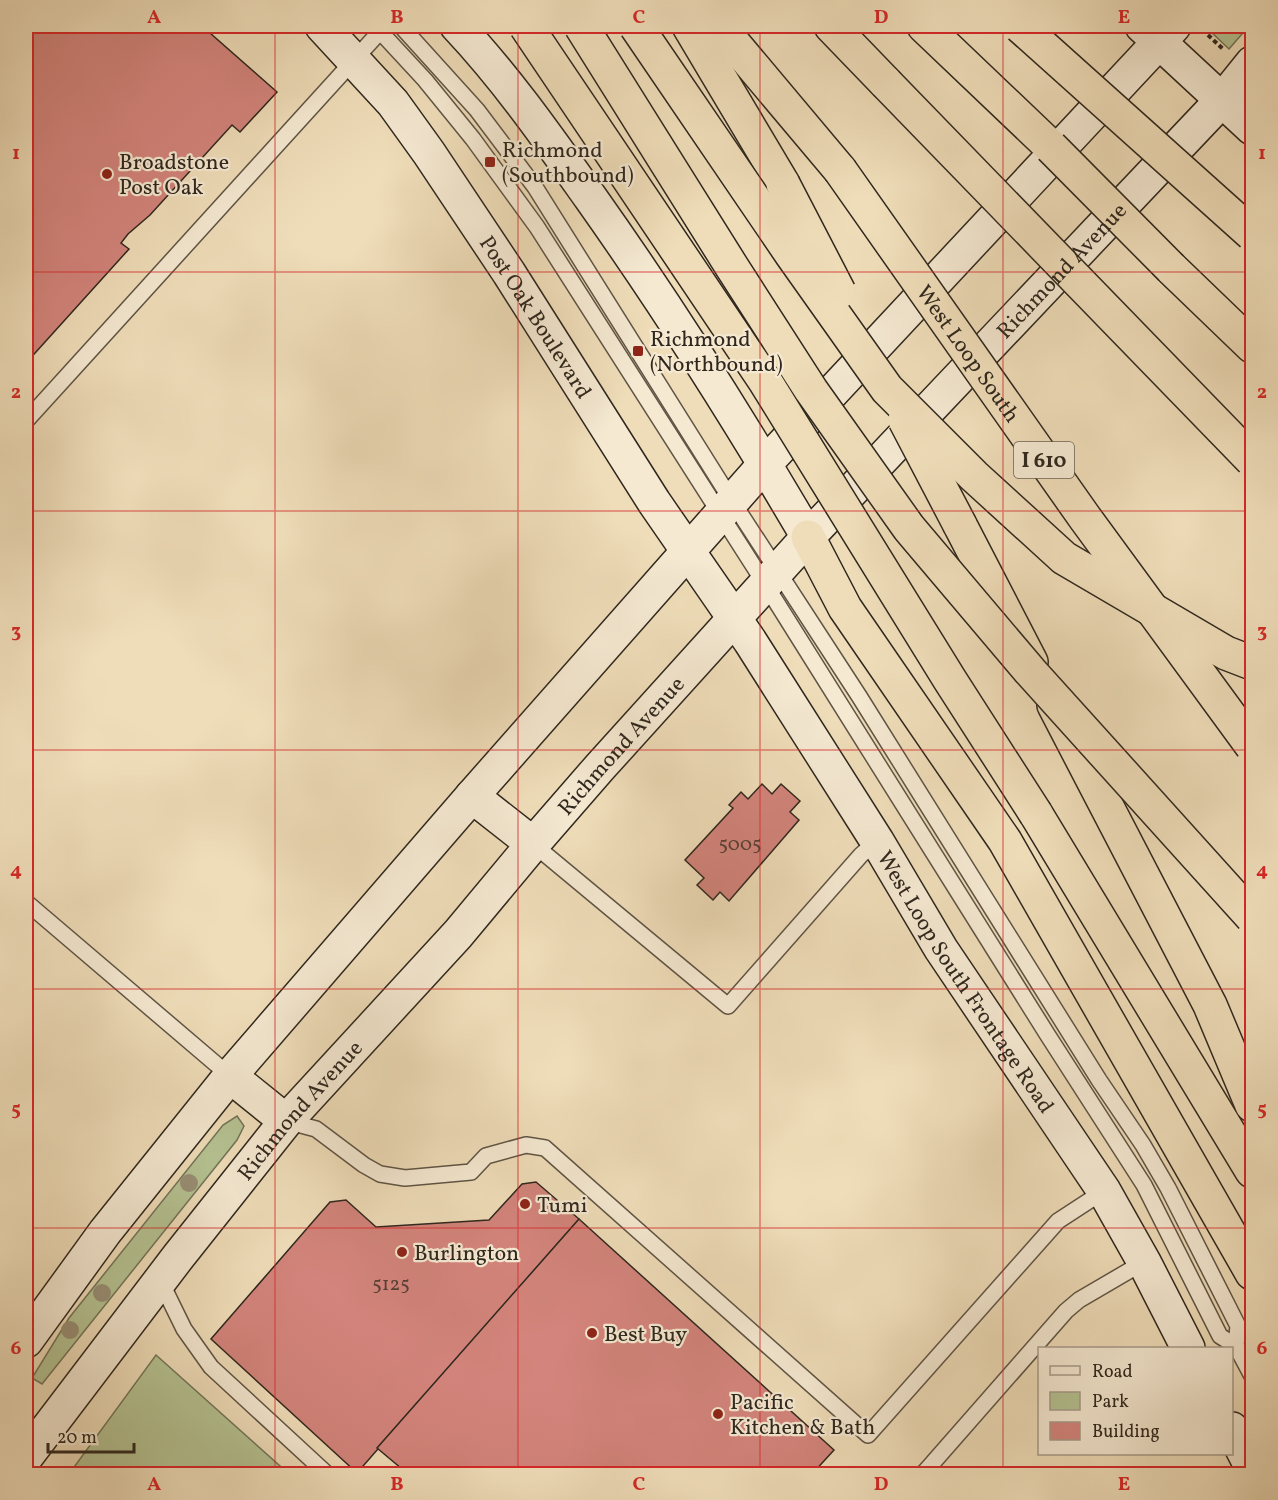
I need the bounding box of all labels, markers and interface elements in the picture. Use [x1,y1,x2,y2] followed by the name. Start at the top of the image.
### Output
[147,4,161,32] text: A
[390,4,404,32] text: B
[633,4,646,32] text: C
[874,4,888,32] text: D
[1118,4,1130,32] text: E
[502,136,634,192] place label: Richmond (Southbound)
[12,140,20,168] text: 1
[1258,140,1266,168] text: 1
[119,148,229,204] place label: Broadstone Post Oak
[483,155,497,169] marker: Richmond (Southbound)
[100,167,114,181] marker: Broadstone Post Oak
[991,197,1135,347] street label: Richmond Avenue
[470,230,598,405] street label: Post Oak Boulevard
[908,279,1026,430] street label: West Loop South
[650,325,783,381] place label: Richmond (Northbound)
[631,344,645,358] marker: Richmond (Northbound)
[11,379,21,407] text: 2
[1257,379,1267,407] text: 2
[1014,442,1074,478] road number: I 610
[11,618,21,646] text: 3
[1257,618,1267,646] text: 3
[552,670,693,823] street label: Richmond Avenue
[718,831,762,859] house number: 5005
[868,846,1060,1120] street label: West Loop South Frontage Road
[10,857,22,885] text: 4
[1256,857,1268,885] text: 4
[231,1034,371,1188] street label: Richmond Avenue
[11,1096,21,1124] text: 5
[1257,1096,1267,1124] text: 5
[537,1191,587,1222] place label: Tumi
[518,1197,532,1211] marker: Tumi
[414,1239,519,1270] place label: Burlington
[395,1245,409,1259] marker: Burlington
[372,1271,410,1299] house number: 5125
[604,1320,687,1351] place label: Best Buy
[585,1326,599,1340] marker: Best Buy
[11,1335,22,1363] text: 6
[1257,1335,1268,1363] text: 6
[1038,1347,1233,1455] legend
[1092,1360,1133,1385] text: Road
[730,1388,875,1444] place label: Pacific Kitchen & Bath
[1092,1390,1129,1415] text: Park
[711,1407,725,1421] marker: Pacific Kitchen & Bath
[48,1416,134,1454] scale bar
[1092,1420,1160,1445] text: Building
[57,1426,97,1451] text: 20 m
[147,1471,161,1499] text: A
[390,1471,404,1499] text: B
[633,1471,646,1499] text: C
[874,1471,888,1499] text: D
[1118,1471,1130,1499] text: E

